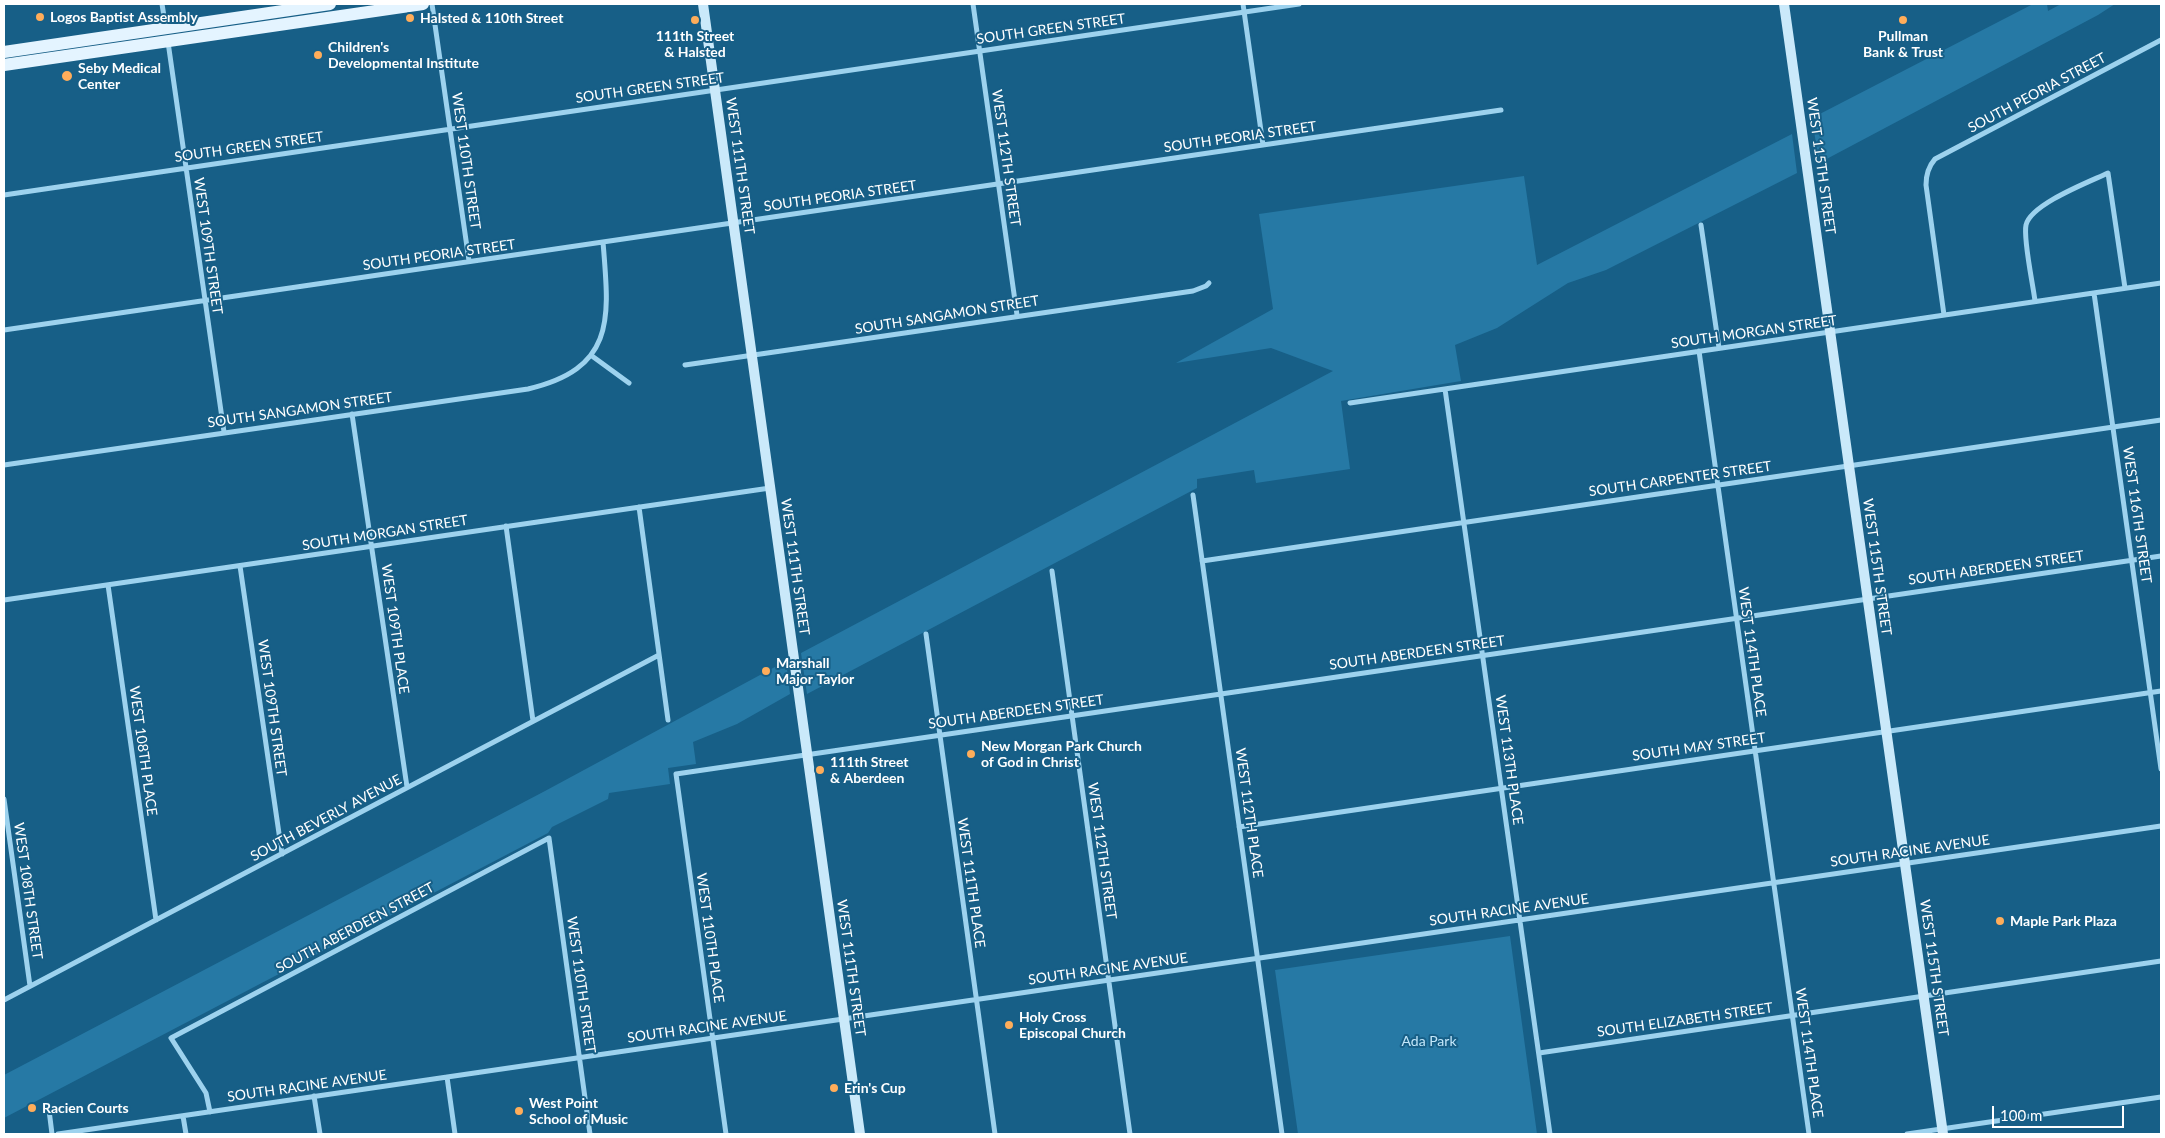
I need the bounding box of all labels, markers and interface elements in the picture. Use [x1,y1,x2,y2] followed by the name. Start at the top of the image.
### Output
[50,9,198,25] place label: Logos Baptist Assembly
[420,10,563,26] place label: Halsted & 110th Street
[975,10,1127,48] street label: SOUTH GREEN STREET
[34,11,46,23] marker: Logos Baptist Assembly
[404,12,416,24] marker: Halsted & 110th Street
[689,14,701,26] marker: 111th Street & Halsted
[1897,14,1909,26] marker: Pullman Bank & Trust
[656,28,734,60] place label: 111th Street & Halsted
[1863,28,1943,60] place label: Pullman Bank & Trust
[328,39,479,72] place label: Children's Developmental Institute
[312,49,324,61] marker: Children's Developmental Institute
[1965,49,2109,137] street label: SOUTH PEORIA STREET
[78,60,161,92] place label: Seby Medical Center
[60,69,74,83] marker: Seby Medical Center
[574,69,726,107] street label: SOUTH GREEN STREET
[988,89,1024,227] street label: WEST 112TH STREET
[448,92,484,230] street label: WEST 110TH STREET
[722,97,758,235] street label: WEST 111TH STREET
[1803,97,1839,235] street label: WEST 115TH STREET
[1163,118,1317,156] street label: SOUTH PEORIA STREET
[173,128,325,166] street label: SOUTH GREEN STREET
[190,177,226,315] street label: WEST 109TH STREET
[763,177,917,215] street label: SOUTH PEORIA STREET
[362,236,516,274] street label: SOUTH PEORIA STREET
[854,292,1040,338] street label: SOUTH SANGAMON STREET
[1670,312,1838,352] street label: SOUTH MORGAN STREET
[207,389,393,431] street label: SOUTH SANGAMON STREET
[2119,446,2155,584] street label: WEST 116TH STREET
[1588,458,1772,500] street label: SOUTH CARPENTER STREET
[777,498,813,636] street label: WEST 111TH STREET
[1859,498,1895,636] street label: WEST 115TH STREET
[301,512,469,554] street label: SOUTH MORGAN STREET
[1907,547,2085,589] street label: SOUTH ABERDEEN STREET
[378,563,412,695] street label: WEST 109TH PLACE
[1735,586,1769,718] street label: WEST 114TH PLACE
[1328,632,1506,674] street label: SOUTH ABERDEEN STREET
[254,639,290,777] street label: WEST 109TH STREET
[776,655,854,688] place label: Marshall Major Taylor
[760,665,772,677] marker: Marshall Major Taylor
[126,685,160,817] street label: WEST 108TH PLACE
[927,691,1105,733] street label: SOUTH ABERDEEN STREET
[1492,694,1526,826] street label: WEST 113TH PLACE
[1631,729,1767,765] street label: SOUTH MAY STREET
[981,738,1142,770] place label: New Morgan Park Church of God in Christ
[1232,747,1266,879] street label: WEST 112TH PLACE
[965,748,977,760] marker: New Morgan Park Church of God in Christ
[830,754,909,786] place label: 111th Street & Aberdeen
[814,764,826,776] marker: 111th Street & Aberdeen
[248,771,404,865] street label: SOUTH BEVERLY AVENUE
[1084,782,1120,920] street label: WEST 112TH STREET
[954,817,988,949] street label: WEST 111TH PLACE
[10,822,46,960] street label: WEST 108TH STREET
[1829,832,1991,870] street label: SOUTH RACINE AVENUE
[693,872,727,1004] street label: WEST 110TH PLACE
[273,879,437,977] street label: SOUTH ABERDEEN STREET
[1428,891,1590,929] street label: SOUTH RACINE AVENUE
[833,899,869,1037] street label: WEST 111TH STREET
[1916,899,1952,1037] street label: WEST 115TH STREET
[2010,913,2117,929] place label: Maple Park Plaza
[1994,915,2006,927] marker: Maple Park Plaza
[563,916,599,1054] street label: WEST 110TH STREET
[1027,950,1189,988] street label: SOUTH RACINE AVENUE
[1792,987,1826,1119] street label: WEST 114TH PLACE
[1596,999,1774,1041] street label: SOUTH ELIZABETH STREET
[626,1008,788,1046] street label: SOUTH RACINE AVENUE
[1019,1009,1126,1042] place label: Holy Cross Episcopal Church
[1003,1019,1015,1031] marker: Holy Cross Episcopal Church
[1401,1033,1457,1049] park label: Ada Park
[226,1067,388,1105] street label: SOUTH RACINE AVENUE
[844,1080,906,1096] place label: Erin's Cup
[828,1082,840,1094] marker: Erin's Cup
[529,1095,628,1128] place label: West Point School of Music
[1995,1096,2128,1128] scale bar
[42,1100,129,1116] place label: Racien Courts
[26,1102,38,1114] marker: Racien Courts
[513,1105,525,1117] marker: West Point School of Music
[2000,1106,2042,1124] text: 100 m

